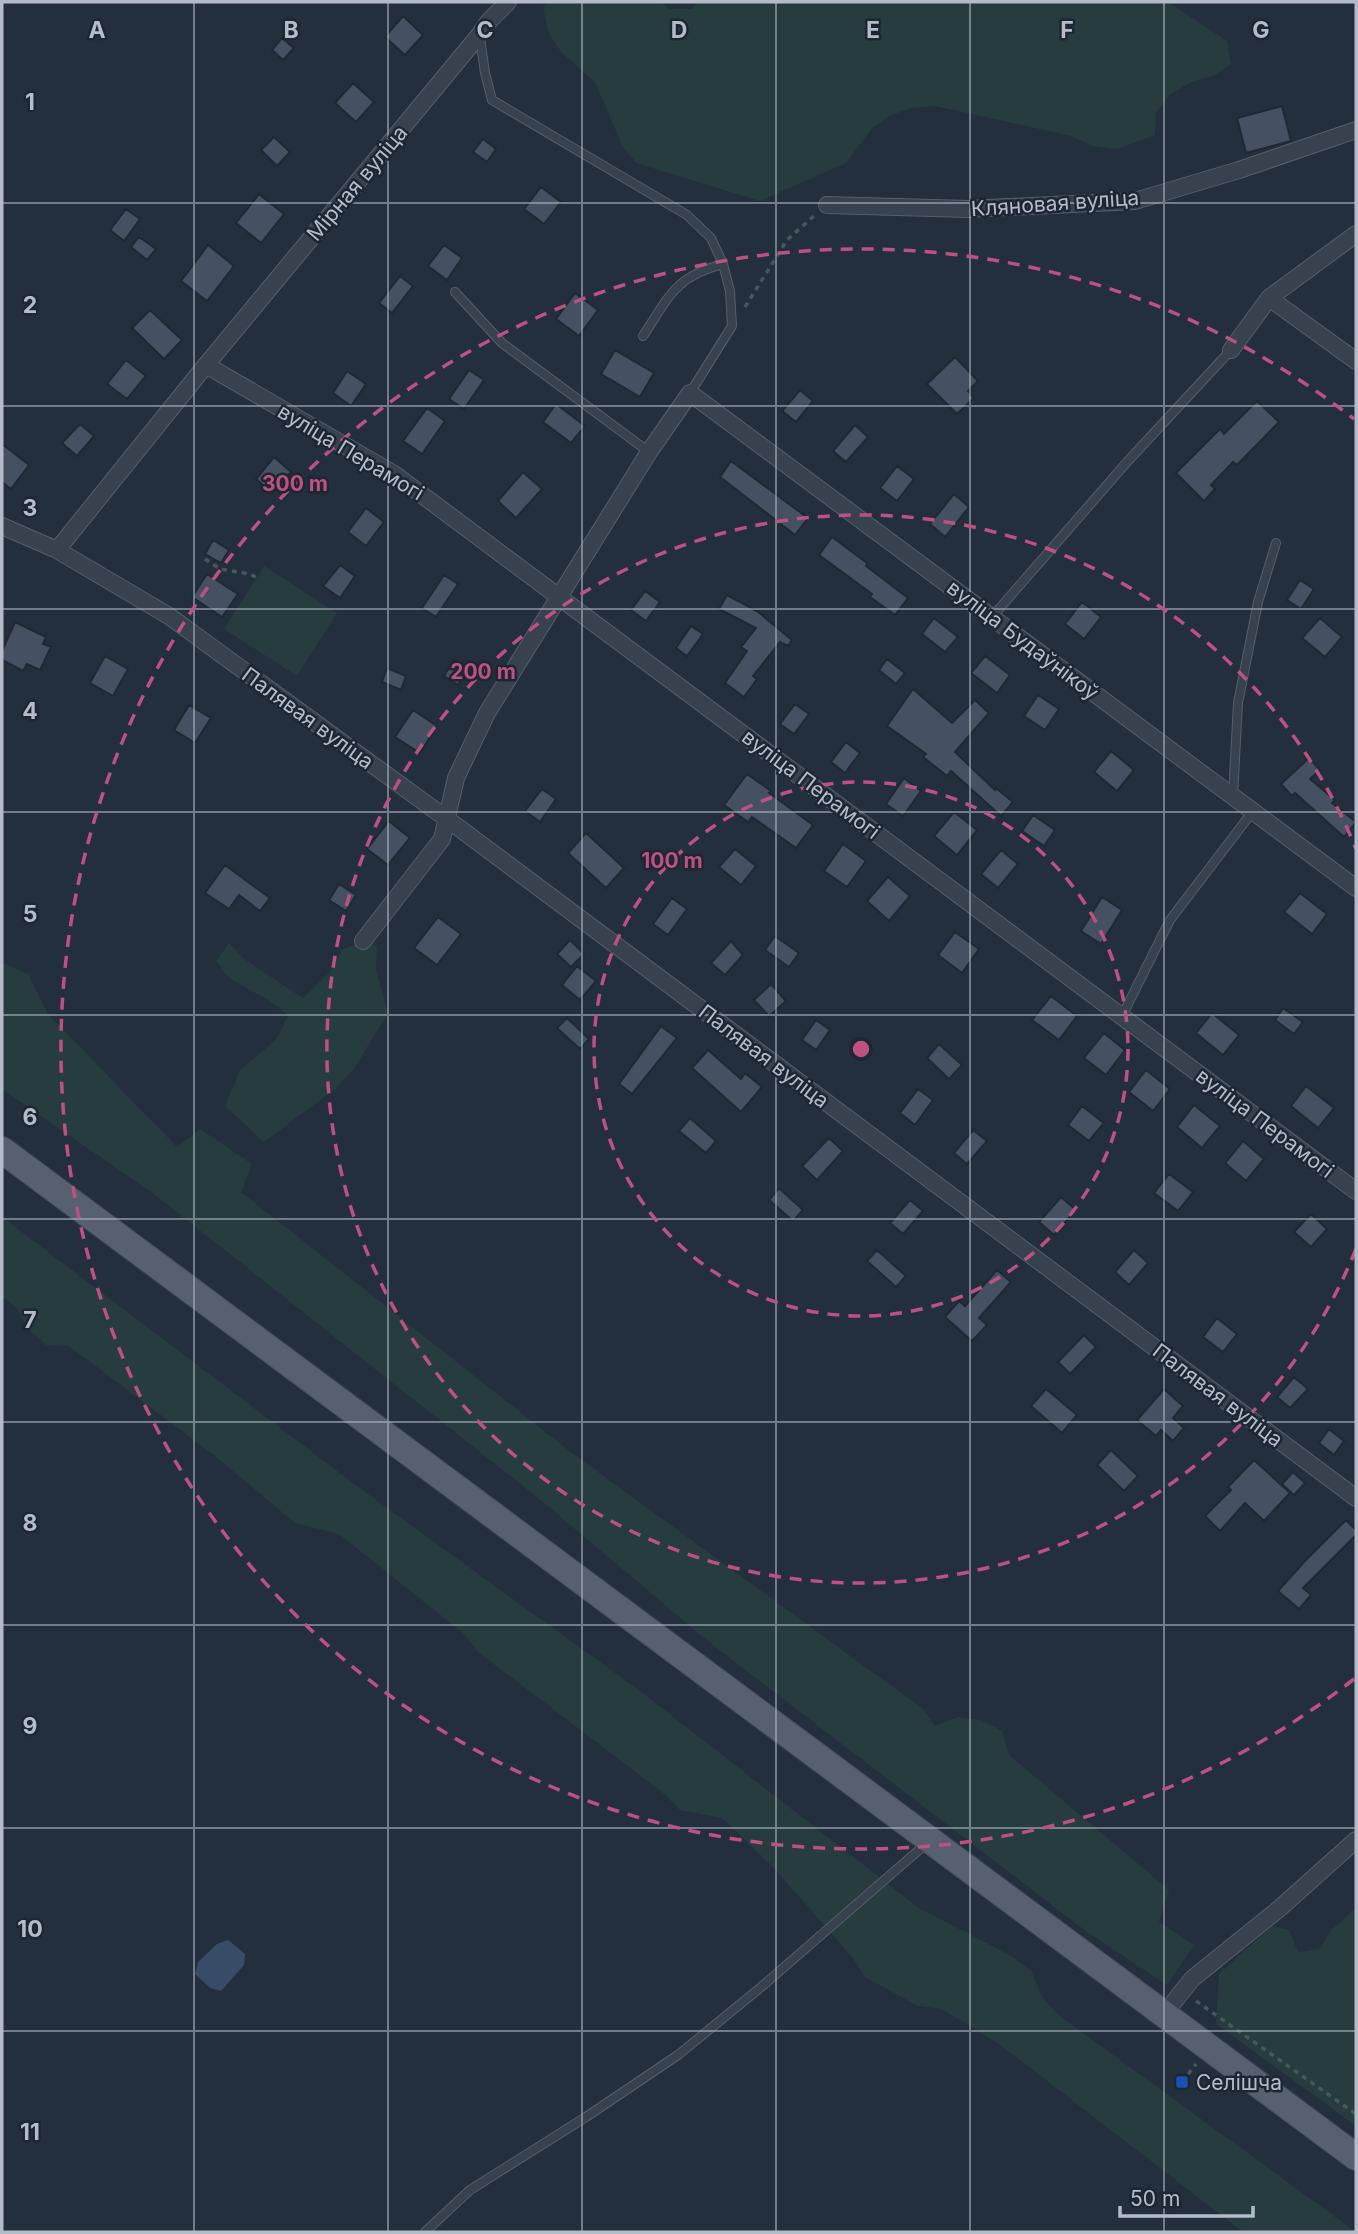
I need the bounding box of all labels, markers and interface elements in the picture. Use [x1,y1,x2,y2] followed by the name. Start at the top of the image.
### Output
[88,16,106,44] text: A
[283,16,299,44] text: B
[476,16,494,44] text: C
[671,16,687,44] text: D
[866,16,880,44] text: E
[1060,16,1074,44] text: F
[1252,16,1270,44] text: G
[25,88,35,116] text: 1
[302,120,412,246] street label: Мірная вуліца
[970,185,1140,221] street label: Кляновая вуліца
[23,291,37,319] text: 2
[273,398,429,506] street label: вуліца Перамогі
[262,471,328,496] text: 300 m
[23,494,37,522] text: 3
[942,575,1104,705] street label: вуліца Будаўнікоў
[450,659,516,684] text: 200 m
[237,662,379,774] street label: Палявая вуліца
[22,697,38,725] text: 4
[737,724,885,844] street label: вуліца Перамогі
[641,848,703,873] text: 100 m
[23,900,37,928] text: 5
[694,999,834,1113] street label: Палявая вуліца
[849,1037,873,1061] centre of rings
[1191,1063,1339,1183] street label: вуліца Перамогі
[23,1103,37,1131] text: 6
[23,1306,37,1334] text: 7
[1148,1338,1288,1452] street label: Палявая вуліца
[23,1509,37,1537] text: 8
[23,1712,37,1740] text: 9
[17,1915,43,1943] text: 10
[1196,2070,1282,2095] place label: Селішча
[1174,2074,1190,2090] marker: Селішча
[20,2118,40,2146] text: 11
[1120,2174,1253,2218] scale bar
[1130,2186,1180,2211] text: 50 m

